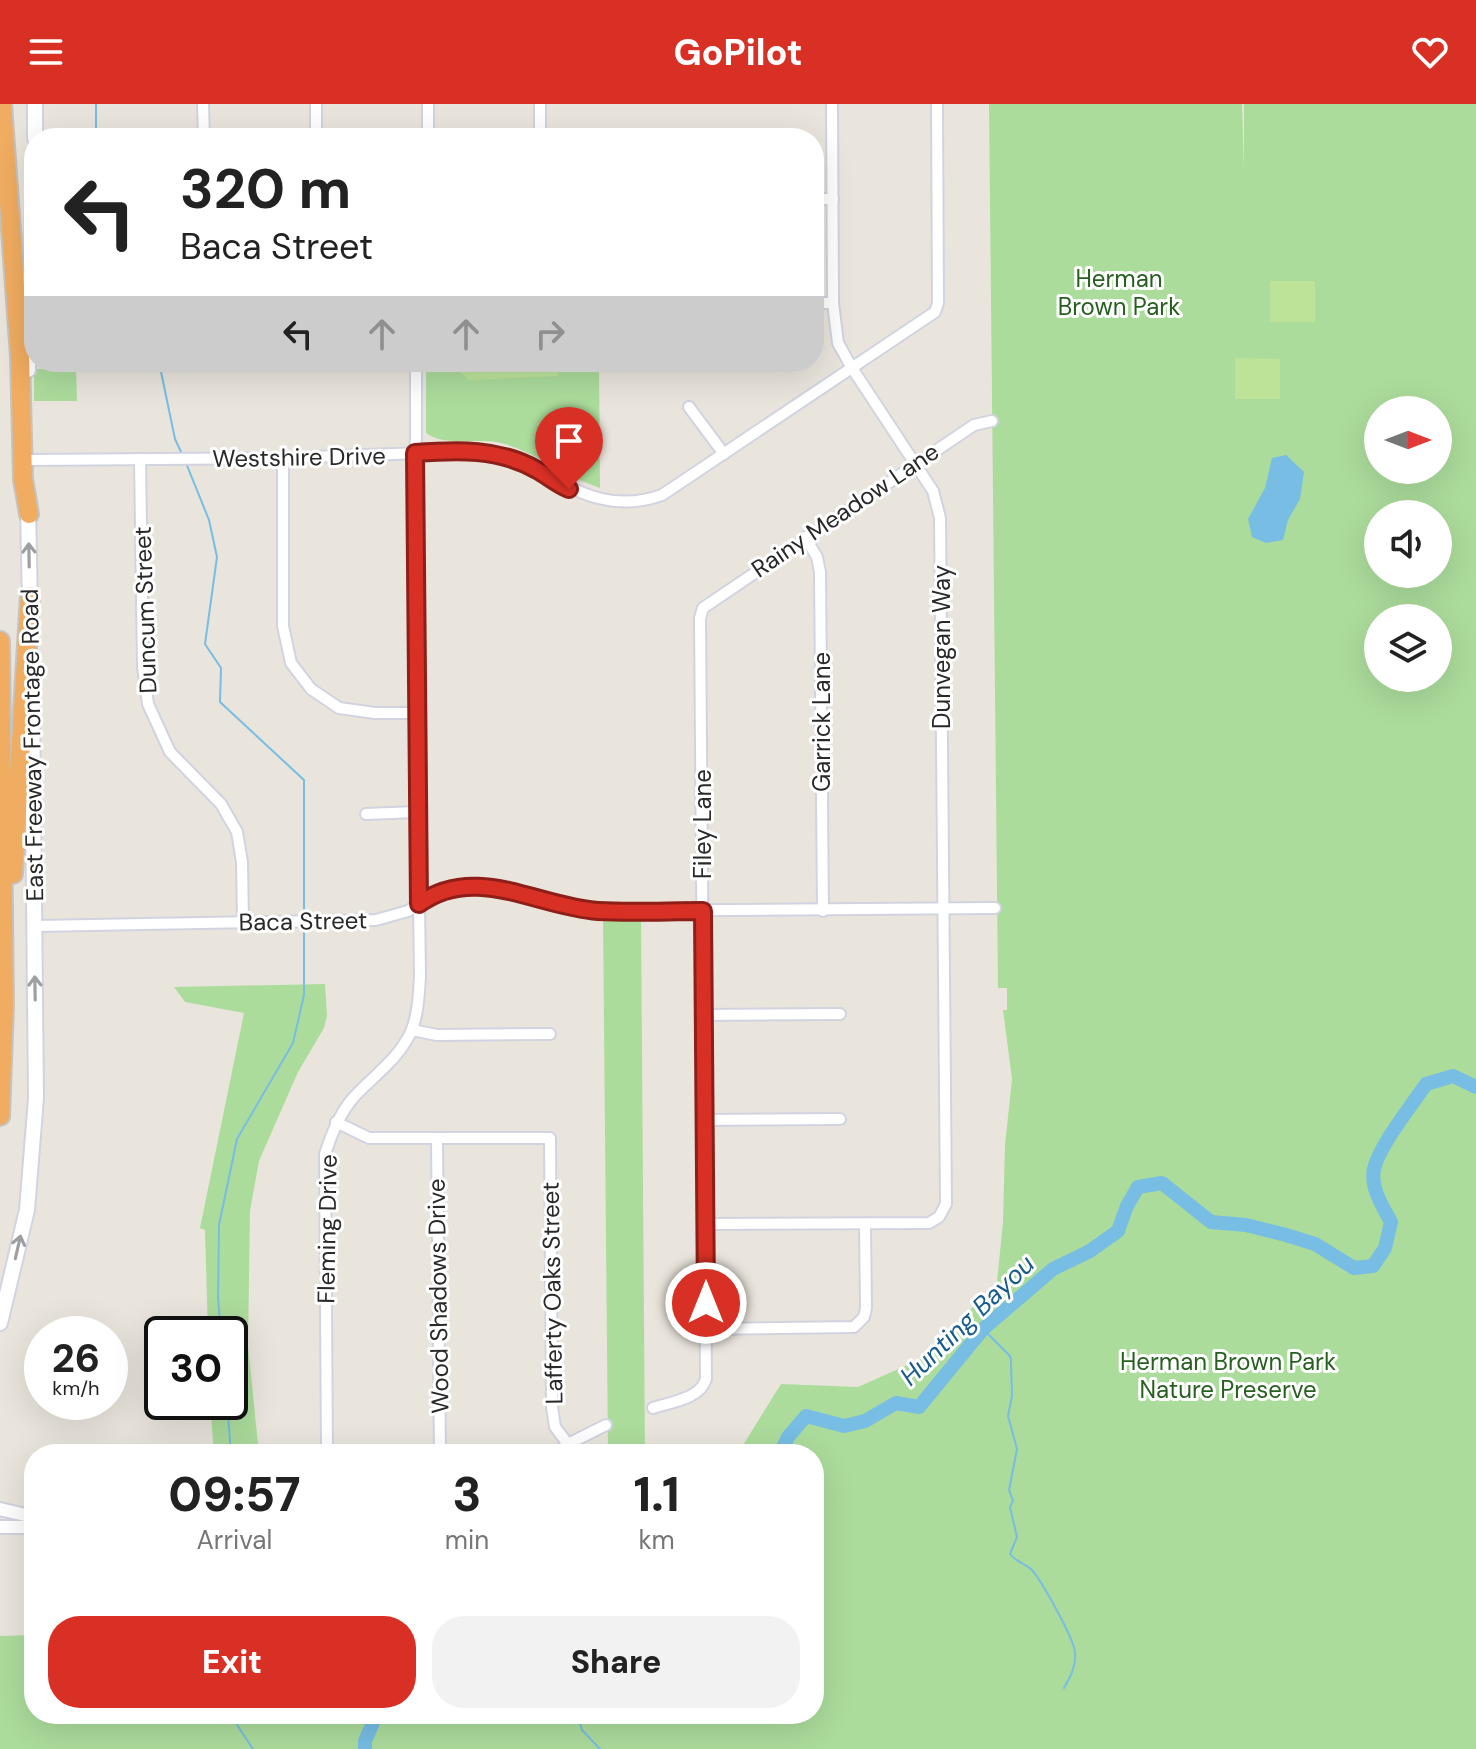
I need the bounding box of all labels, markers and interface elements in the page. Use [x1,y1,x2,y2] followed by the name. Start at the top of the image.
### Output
[673,29,803,76] text: GoPilot
[24,30,68,74] icon: menu
[1408,30,1452,74] icon: heart
[180,152,351,225] text: 320 m
[48,160,152,264] icon: left
[180,223,373,270] text: Baca Street
[1058,263,1180,322] park label: Herman Brown Park
[276,312,320,356] icon: left
[360,312,404,356] icon: ahead
[444,312,488,356] icon: ahead
[528,312,572,356] icon: right
[1364,396,1452,484] north arrow
[1364,396,1452,692] map controls
[535,407,603,489] pin
[547,419,591,463] icon: arrive
[745,436,945,584] street label: Rainy Meadow Lane
[212,440,386,474] street label: Westshire Drive
[1364,500,1452,588] button: sound
[127,526,163,694] street label: Duncum Street
[21,542,37,569] one-way arrow
[926,565,957,729] street label: Dunvegan Way
[14,588,50,902] street label: East Freeway Frontage Road
[1364,604,1452,692] button: layers
[806,652,837,792] street label: Garrick Lane
[687,769,718,879] street label: Filey Lane
[238,904,368,938] street label: Baca Street
[27,975,43,1002] one-way arrow
[310,1154,344,1304] street label: Fleming Drive
[420,1178,456,1414] street label: Wood Shadows Drive
[535,1181,569,1405] street label: Lafferty Oaks Street
[11,1235,26,1260] one-way arrow
[892,1247,1042,1393] water label: Hunting Bayou
[664,1261,748,1345] position arrow
[144,1316,248,1420] speed limit sign: 30
[52,1332,100,1384] text: 26
[1120,1346,1336,1405] park label: Herman Brown Park Nature Preserve
[52,1375,100,1401] text: km/h
[168,1463,301,1526] text: 09:57
[453,1463,482,1526] text: 3
[633,1463,680,1526] text: 1.1
[197,1523,272,1557] text: Arrival
[445,1523,489,1557] text: min
[638,1523,675,1557] text: km
[48,1616,416,1708] button: Exit
[432,1616,800,1708] button: Share

